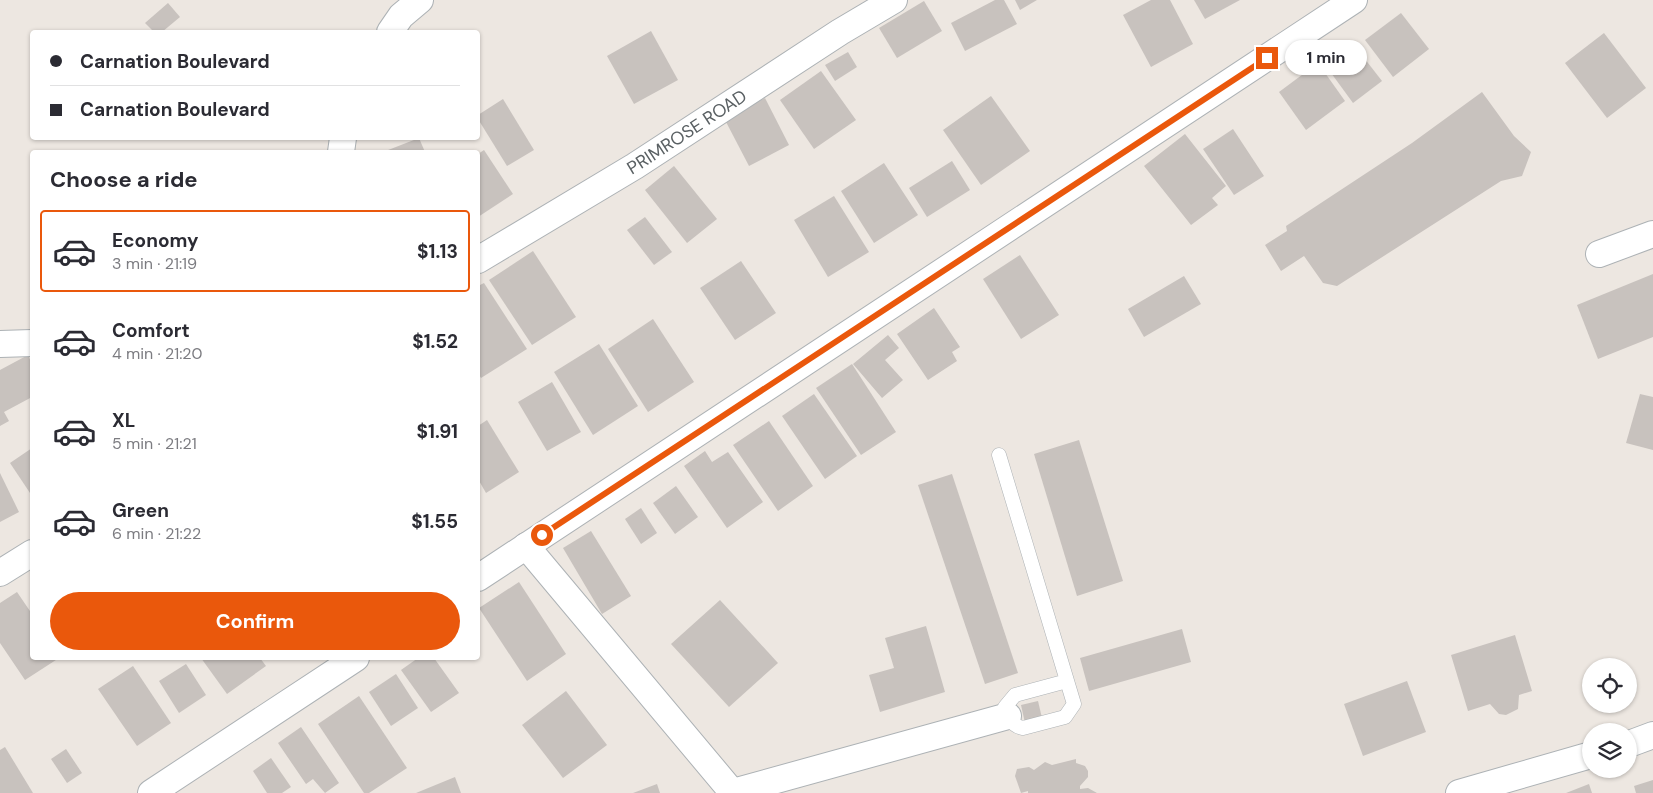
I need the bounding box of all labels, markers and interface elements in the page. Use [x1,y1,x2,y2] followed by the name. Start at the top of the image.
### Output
[1284,40,1367,76] callout: 1 min
[1256,47,1278,69] route end
[1307,47,1345,68] text: 1 min
[80,49,270,74] text: Carnation Boulevard
[623,84,752,180] street label: PRIMROSE ROAD
[80,97,270,122] text: Carnation Boulevard
[50,165,198,194] text: Choose a ride
[112,228,199,253] text: Economy
[52,229,97,274] icon: car
[417,239,458,264] text: $1.13
[112,253,197,274] text: 3 min · 21:19
[112,318,190,343] text: Comfort
[52,319,97,364] icon: car
[412,329,458,354] text: $1.52
[112,343,202,364] text: 4 min · 21:20
[112,408,135,433] text: XL
[52,409,97,454] icon: car
[417,419,458,444] text: $1.91
[112,433,197,454] text: 5 min · 21:21
[112,498,169,523] text: Green
[52,499,97,544] icon: car
[411,509,458,534] text: $1.55
[112,523,201,544] text: 6 min · 21:22
[531,524,553,546] route start
[50,592,460,650] button: Confirm
[1582,658,1637,778] map controls
[1582,658,1637,713] button: locate
[1582,723,1637,778] button: layers

